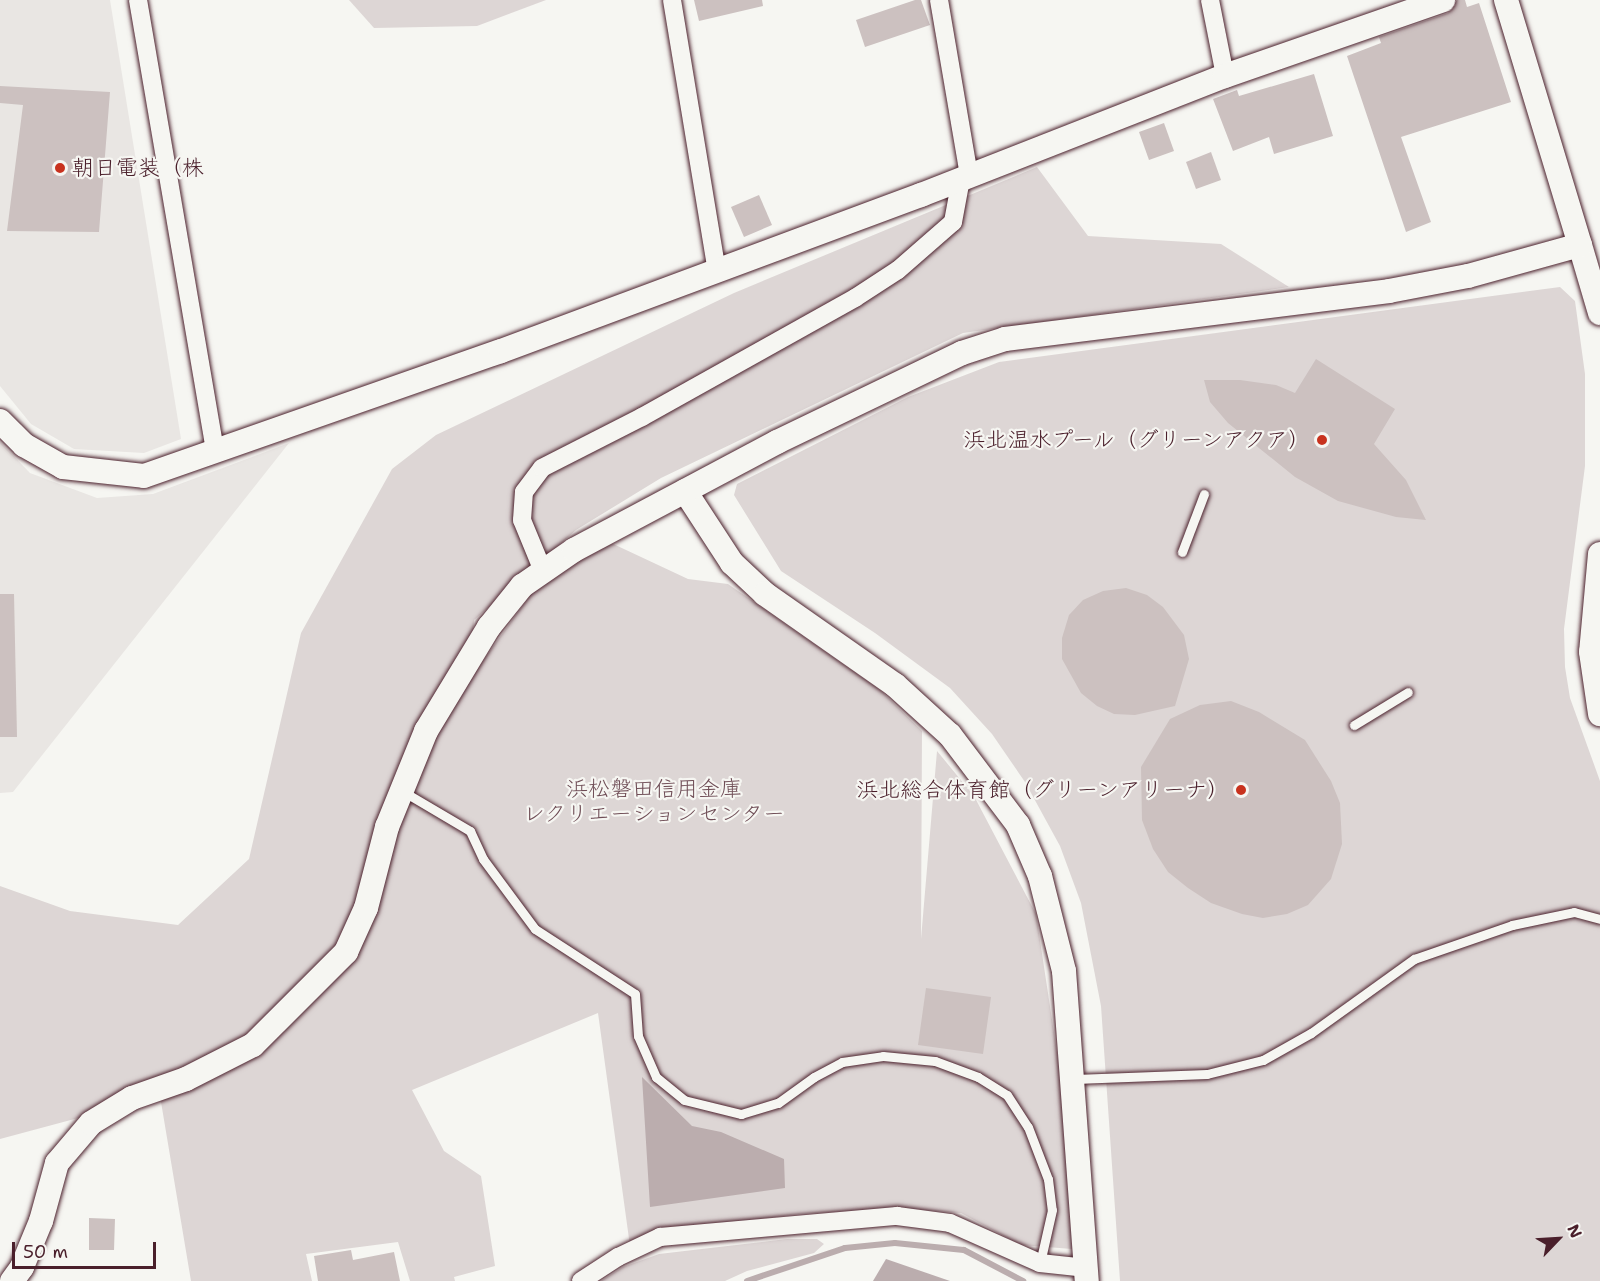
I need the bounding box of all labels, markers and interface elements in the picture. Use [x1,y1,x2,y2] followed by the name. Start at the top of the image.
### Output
[72,155,204,181] place label: 朝日電装（株
[53,161,67,175] marker: 朝日電装（株
[959,427,1310,453] place label: 浜北温水プール（グリーンアクア）
[1315,433,1329,447] marker: 浜北温水プール（グリーンアクア）
[522,775,786,826] park label: 浜松磐田信用金庫 レクリエーションセンター
[855,777,1229,803] place label: 浜北総合体育館（グリーンアリーナ）
[1234,783,1248,797] marker: 浜北総合体育館（グリーンアリーナ）
[1528,1209,1588,1269] north arrow
[1563,1221,1587,1241] text: N
[15,1230,159,1268] scale bar
[23,1240,68,1264] text: 50 m

